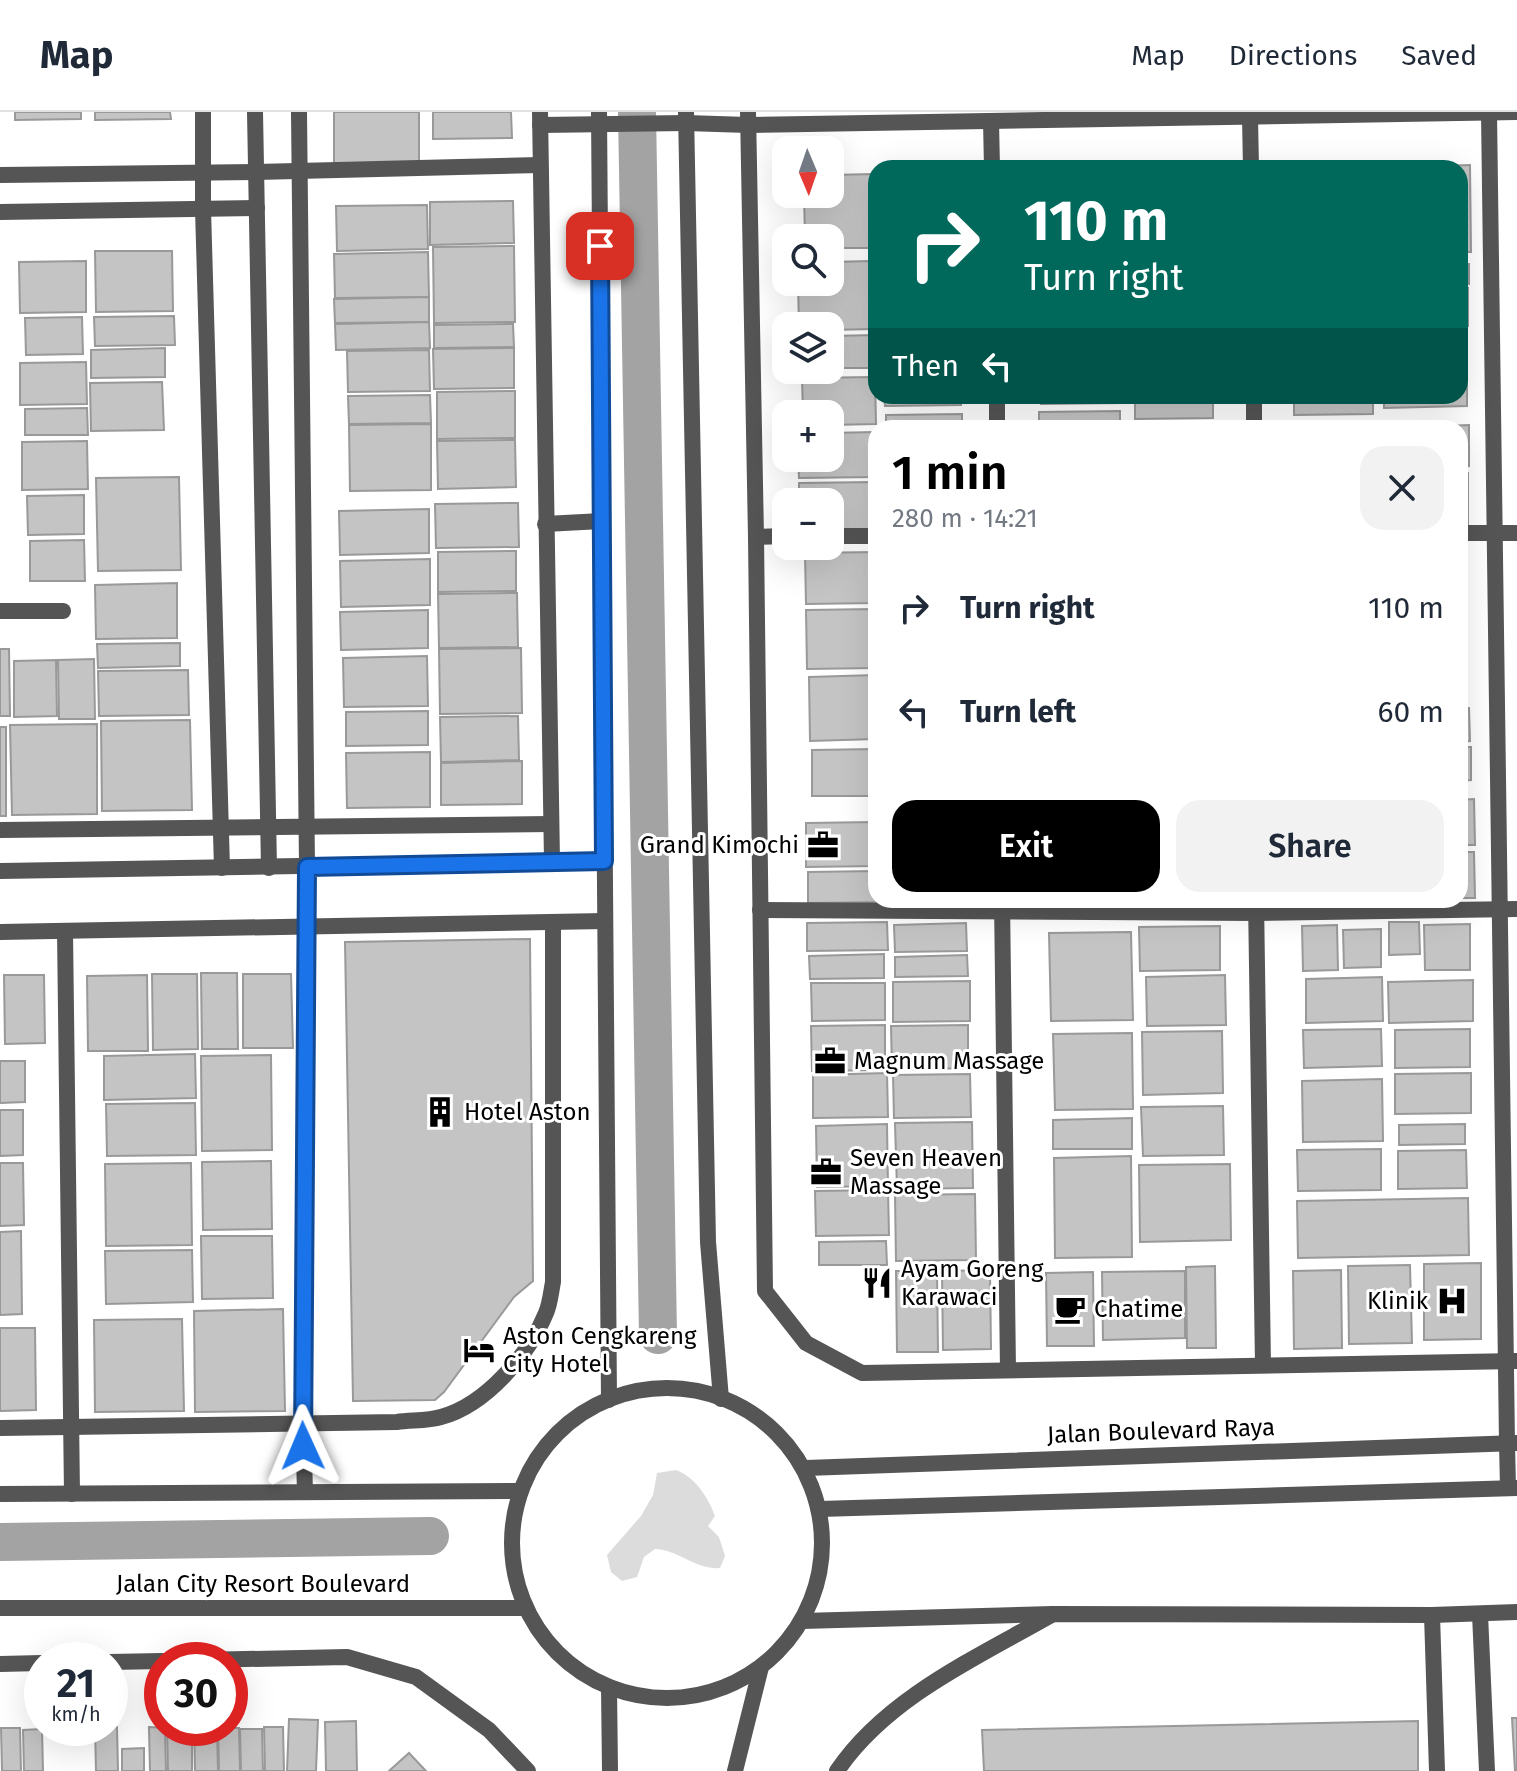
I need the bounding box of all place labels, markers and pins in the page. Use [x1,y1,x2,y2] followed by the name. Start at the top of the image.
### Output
[566,212,634,280] pin
[806,828,840,862] office icon: Grand Kimochi
[640,831,799,859] place label: Grand Kimochi
[813,1044,847,1078] office icon: Magnum Massage
[854,1047,1044,1075] place label: Magnum Massage
[423,1095,457,1129] building icon: Hotel Aston
[464,1098,590,1126] place label: Hotel Aston
[850,1144,1002,1200] place label: Seven Heaven Massage
[809,1155,843,1189] office icon: Seven Heaven Massage
[901,1255,1044,1311] place label: Ayam Goreng Karawaci
[860,1266,894,1300] restaurant icon: Ayam Goreng Karawaci
[1435,1284,1469,1318] hospital icon: Klinik
[1367,1287,1429,1315] place label: Klinik
[1053,1292,1087,1326] cafe icon: Chatime
[1094,1295,1183,1323] place label: Chatime
[503,1322,697,1378] place label: Aston Cengkareng City Hotel
[462,1333,496,1367] hotel icon: Aston Cengkareng City Hotel

